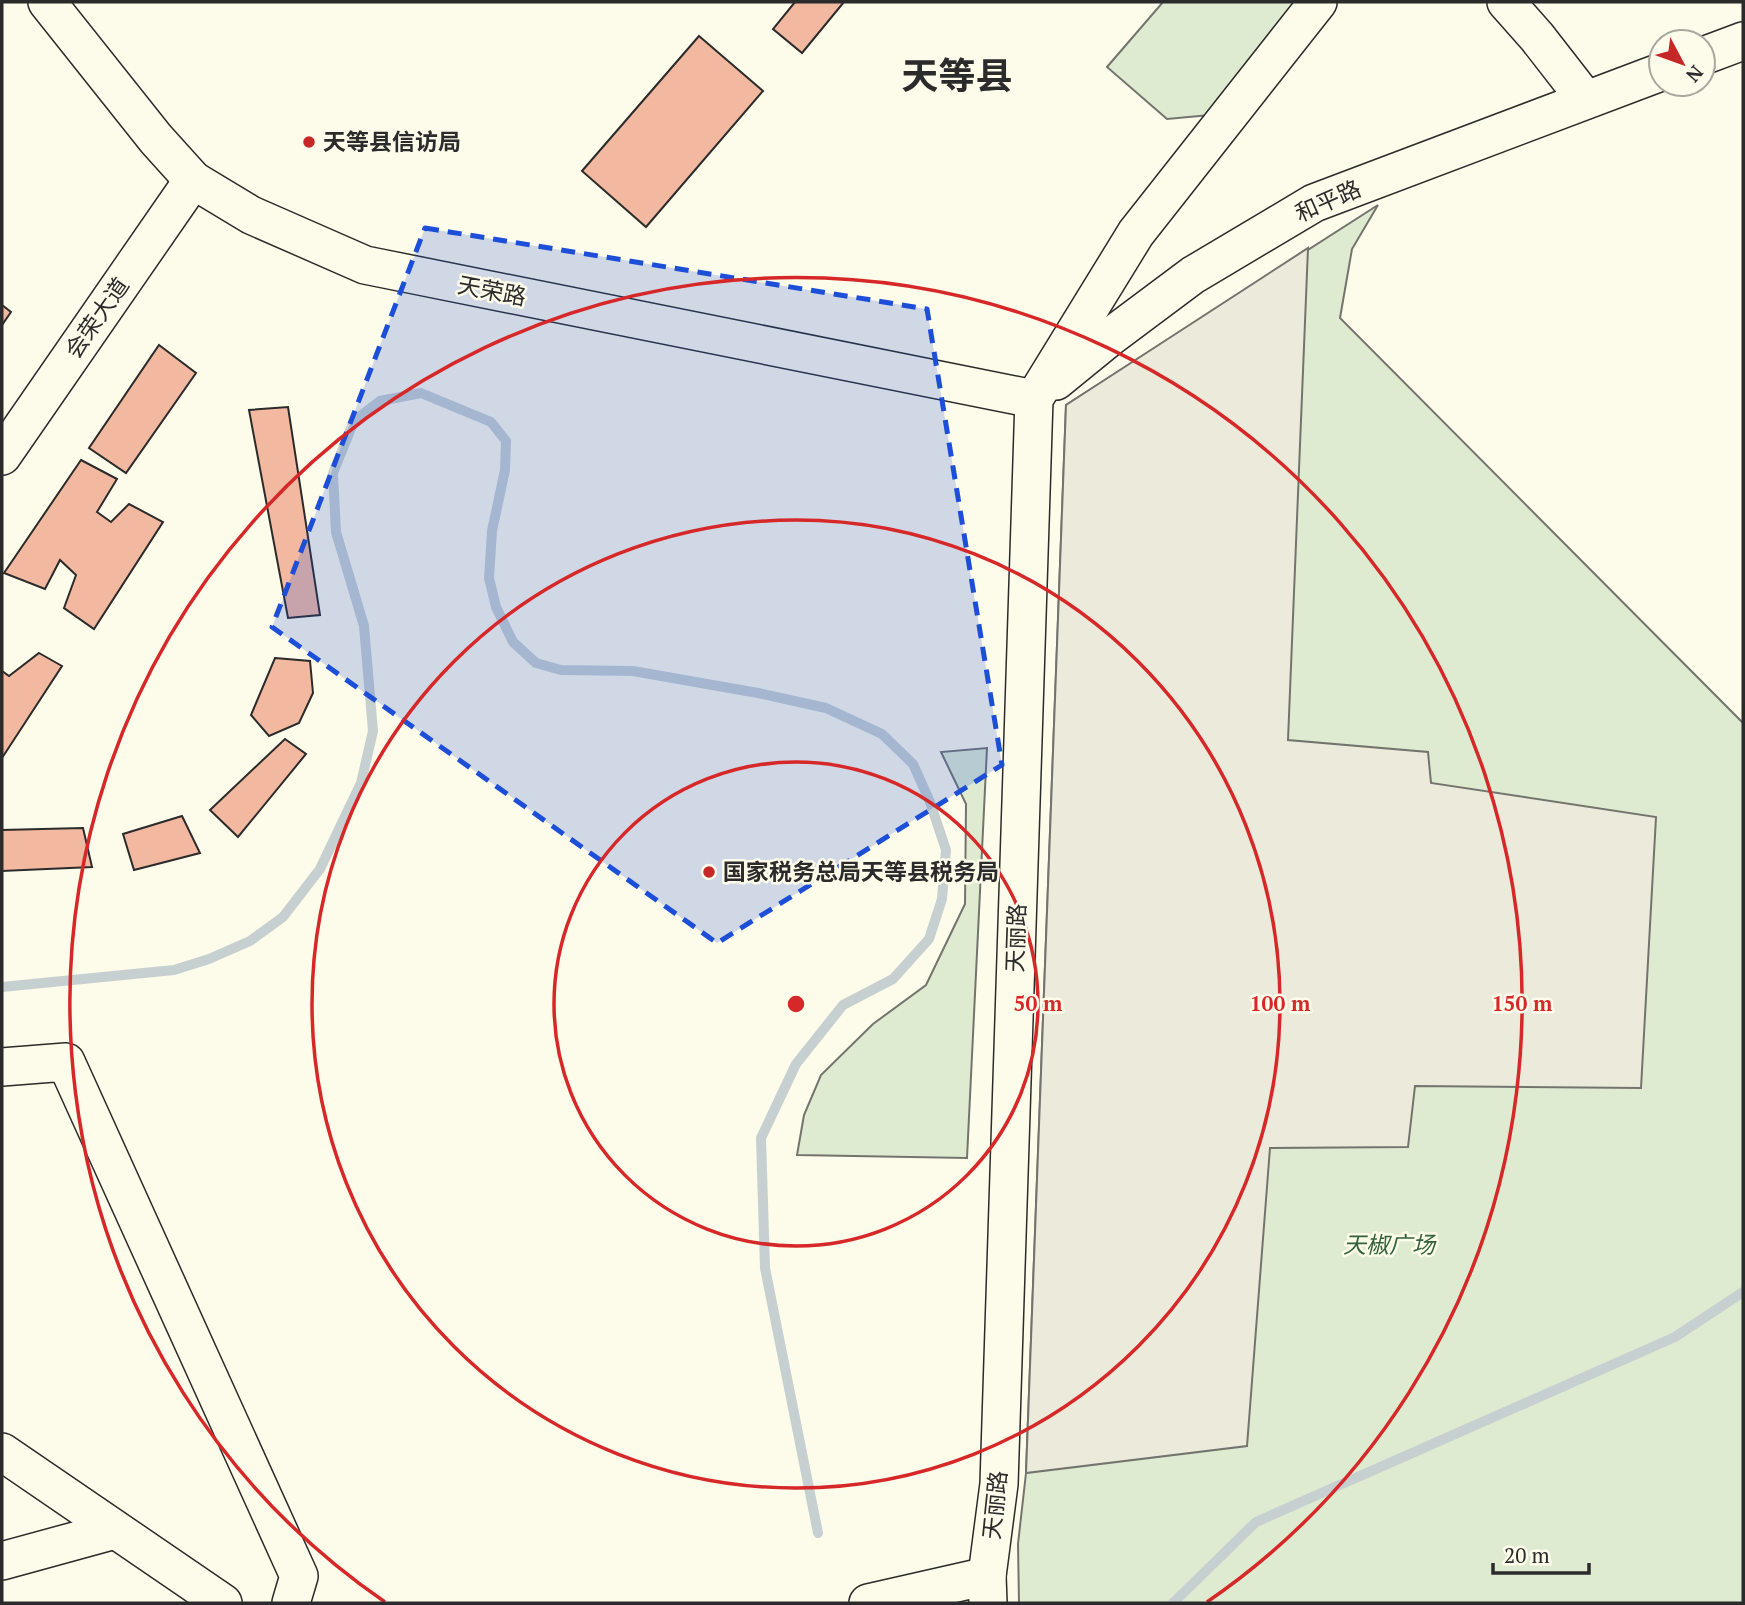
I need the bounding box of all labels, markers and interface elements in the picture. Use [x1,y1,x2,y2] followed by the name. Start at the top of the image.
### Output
[1647,28,1717,98] north arrow
[902,51,1013,100] district label: 天等县
[1681,61,1709,89] text: N
[323,126,461,157] place label: 天等县信访局
[301,134,317,150] marker: 天等县信访局
[1290,172,1366,229] street label: 和平路
[455,269,529,312] street label: 天荣路
[58,271,136,364] street label: 会荣大道
[723,856,999,887] place label: 国家税务总局天等县税务局
[701,864,717,880] marker: 国家税务总局天等县税务局
[999,903,1032,973] street label: 天丽路
[1014,989,1063,1017] text: 50 m
[1250,989,1311,1017] text: 100 m
[1492,989,1553,1017] text: 150 m
[784,992,808,1016] centre of rings
[1343,1229,1437,1260] park label: 天椒广场
[975,1469,1014,1541] street label: 天丽路
[1493,1532,1589,1576] scale bar
[1504,1541,1550,1569] text: 20 m

